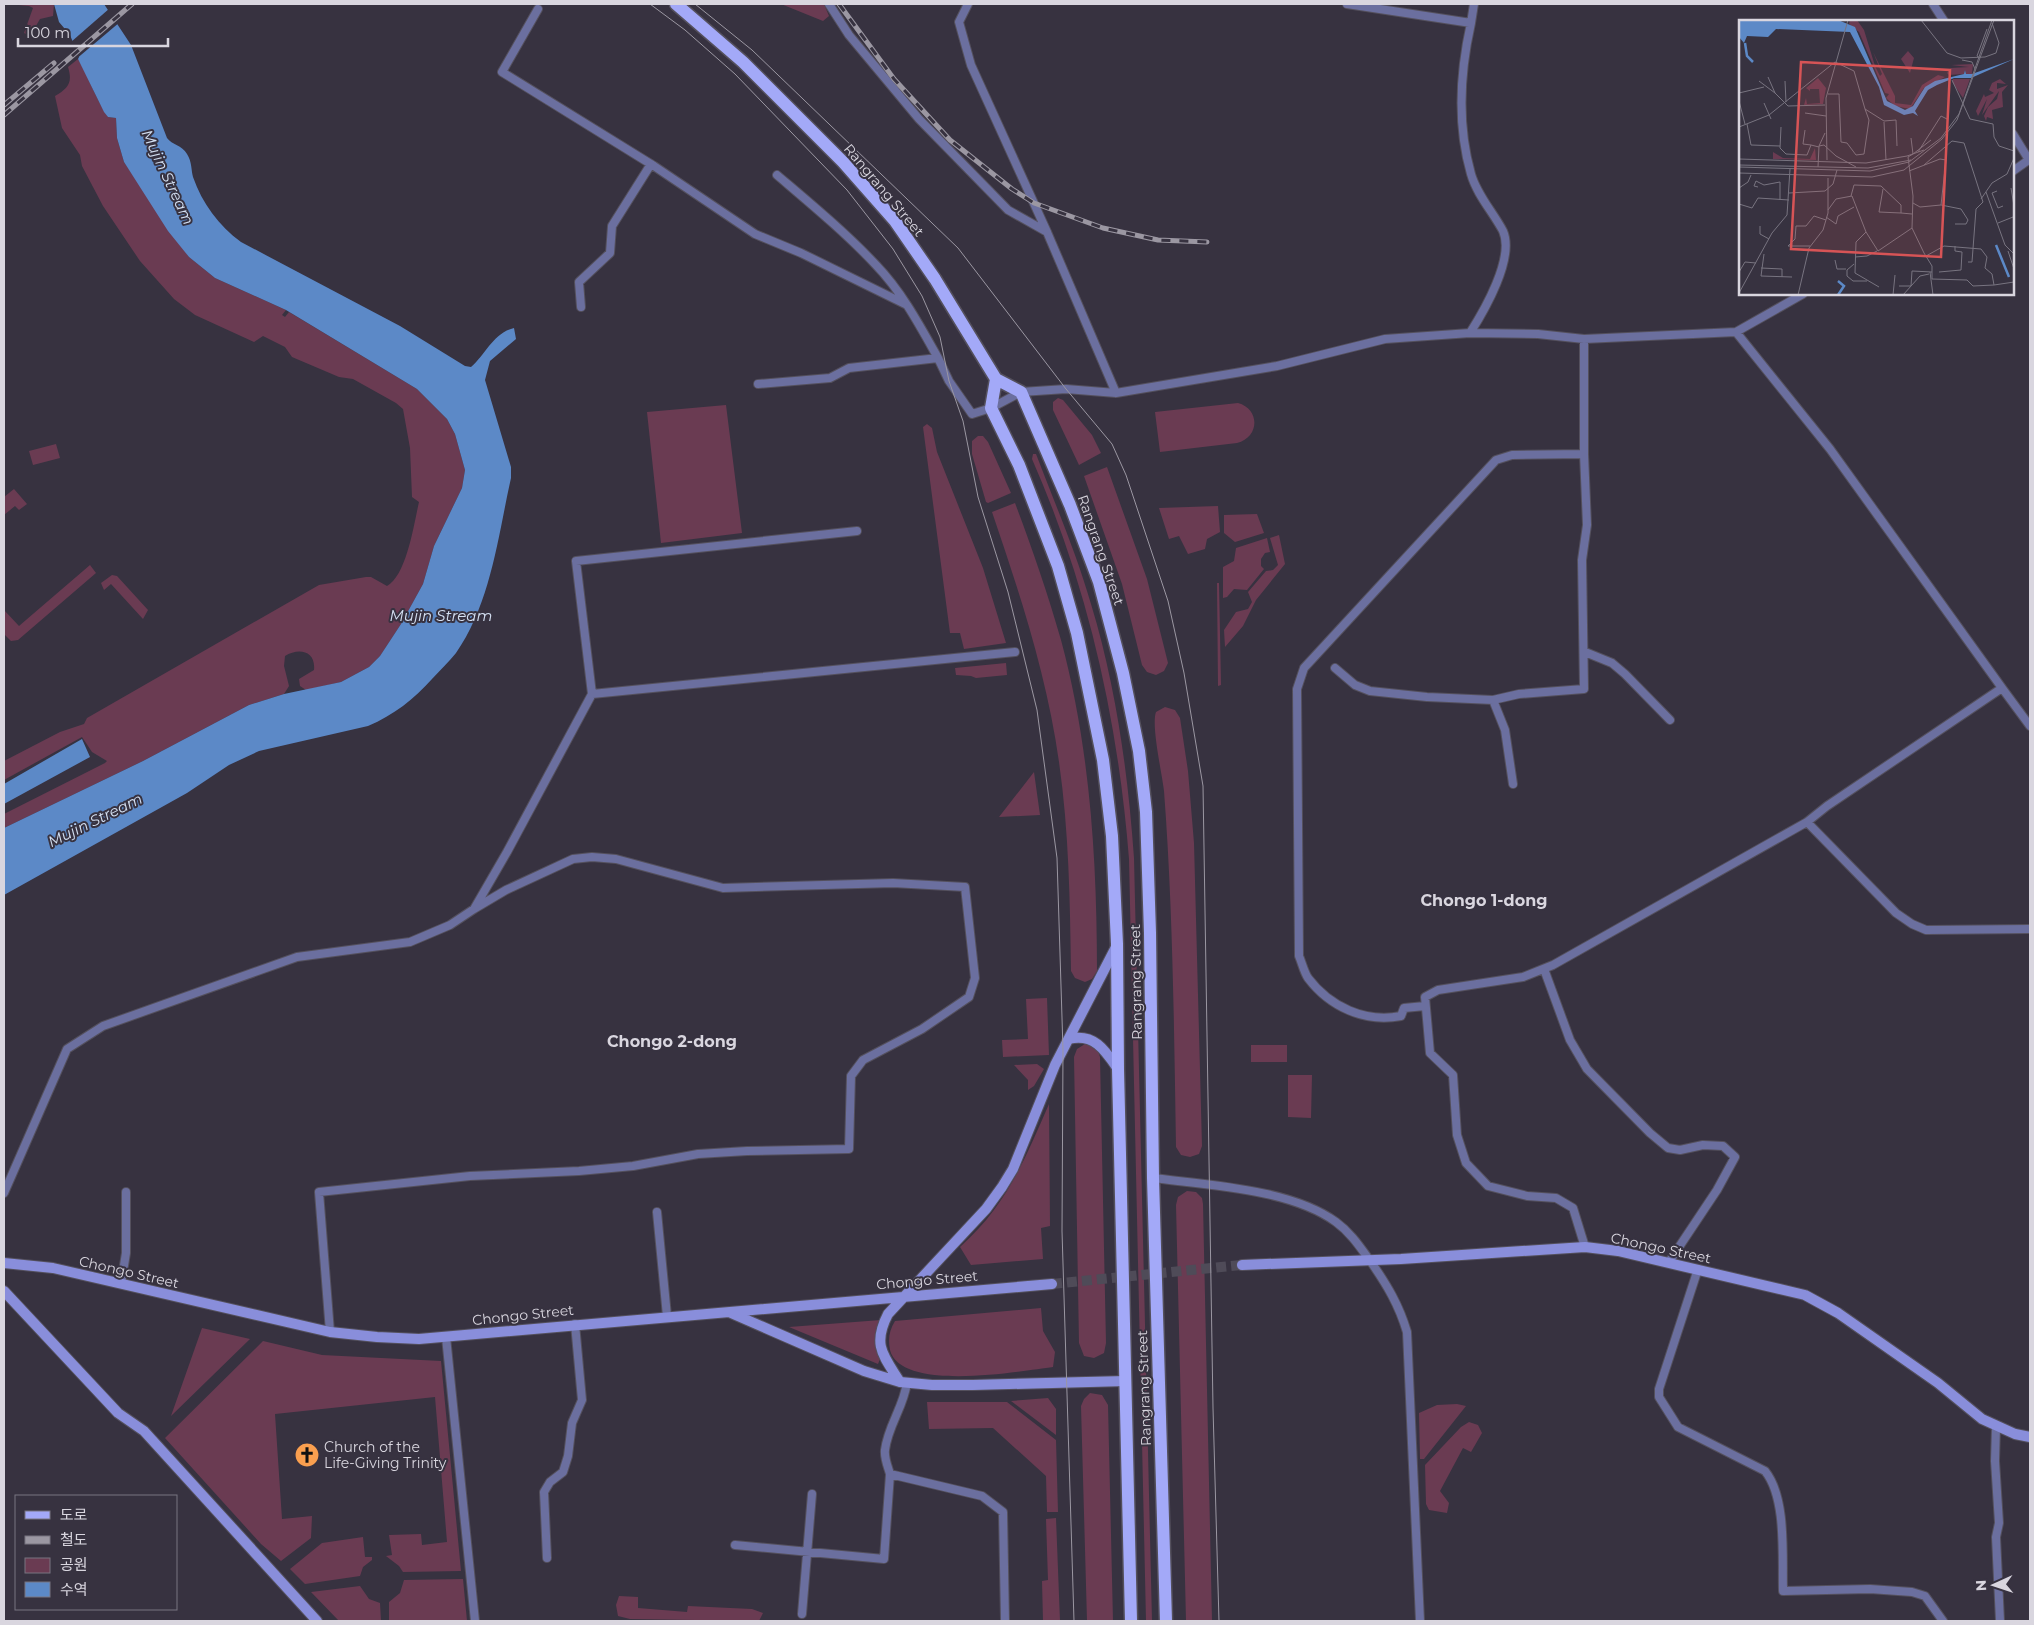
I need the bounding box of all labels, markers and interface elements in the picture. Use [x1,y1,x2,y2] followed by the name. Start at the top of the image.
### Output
[18,15,168,47] scale bar
[1739,20,2014,295] inset map
[25,23,70,42] text: 100 m
[138,126,198,228] water label: Mujin Stream
[840,140,928,240] street label: Rangrang Street
[1074,492,1128,608] street label: Rangrang Street
[390,606,492,625] water label: Mujin Stream
[45,789,145,851] water label: Mujin Stream
[1421,891,1548,910] district label: Chongo 1-dong
[1126,924,1146,1040] street label: Rangrang Street
[607,1032,737,1051] district label: Chongo 2-dong
[1609,1229,1713,1267] street label: Chongo Street
[77,1252,181,1292] street label: Chongo Street
[875,1267,979,1293] street label: Chongo Street
[471,1301,575,1329] street label: Chongo Street
[1133,1330,1155,1446] street label: Rangrang Street
[324,1438,447,1472] place label: Church of the Life-Giving Trinity
[294,1442,320,1468] church icon: Church of the Life-Giving Trinity
[15,1495,178,1610] legend
[60,1505,88,1524] text: 도로
[60,1530,88,1549] text: 철도
[60,1555,88,1574] text: 공원
[1969,1560,2019,1610] north arrow
[60,1580,88,1599] text: 수역
[1972,1580,1990,1592] text: N

